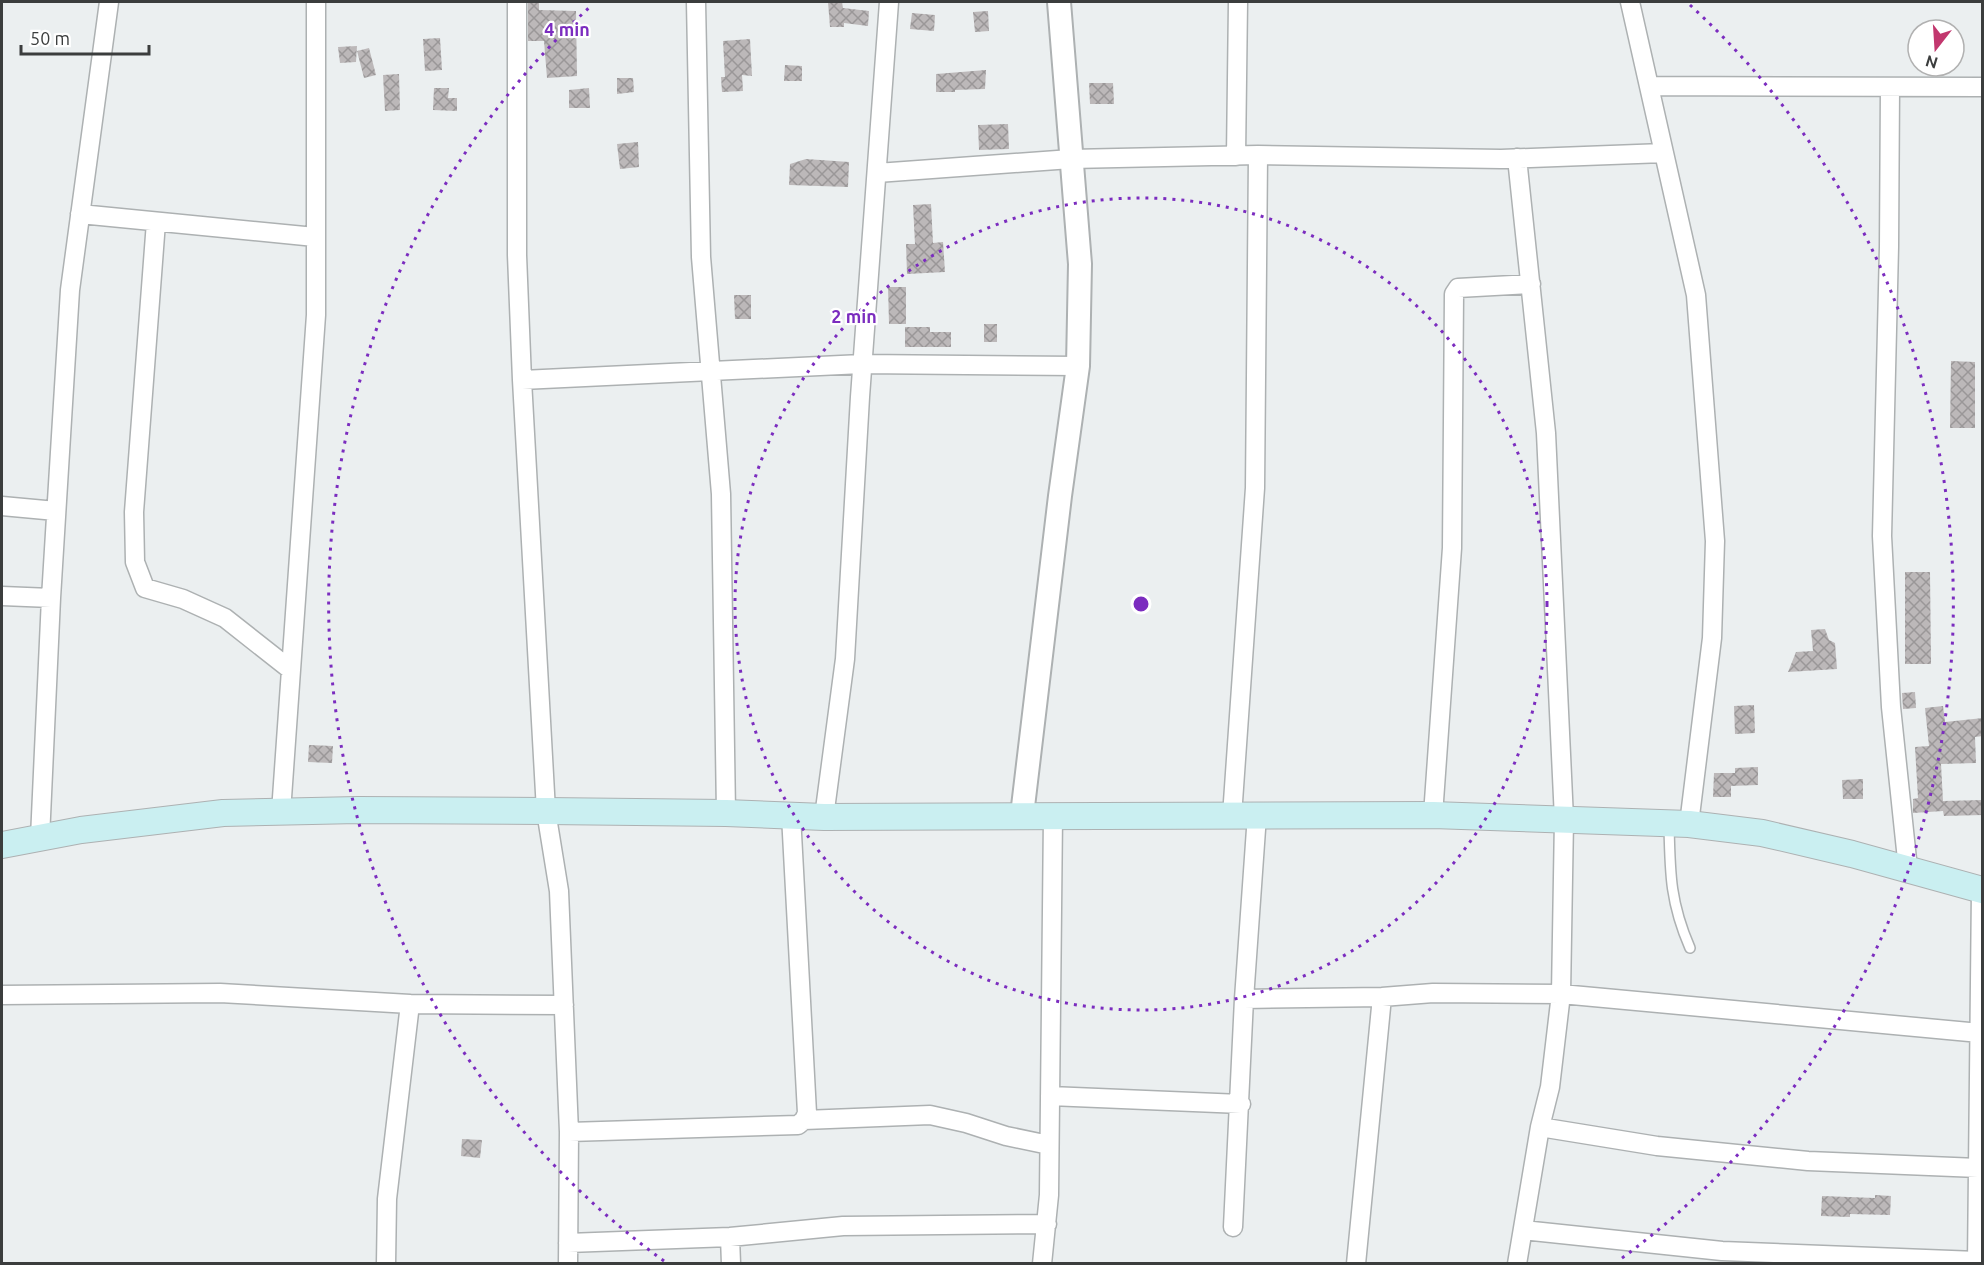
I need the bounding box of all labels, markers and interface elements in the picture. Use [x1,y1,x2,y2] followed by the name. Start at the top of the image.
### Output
[21,18,148,56] scale bar
[1906,18,1966,78] north arrow
[544,19,590,39] text: 4 min
[30,28,70,48] text: 50 m
[1923,52,1940,73] text: N
[831,306,877,326] text: 2 min
[1131,594,1151,614] centre of rings

